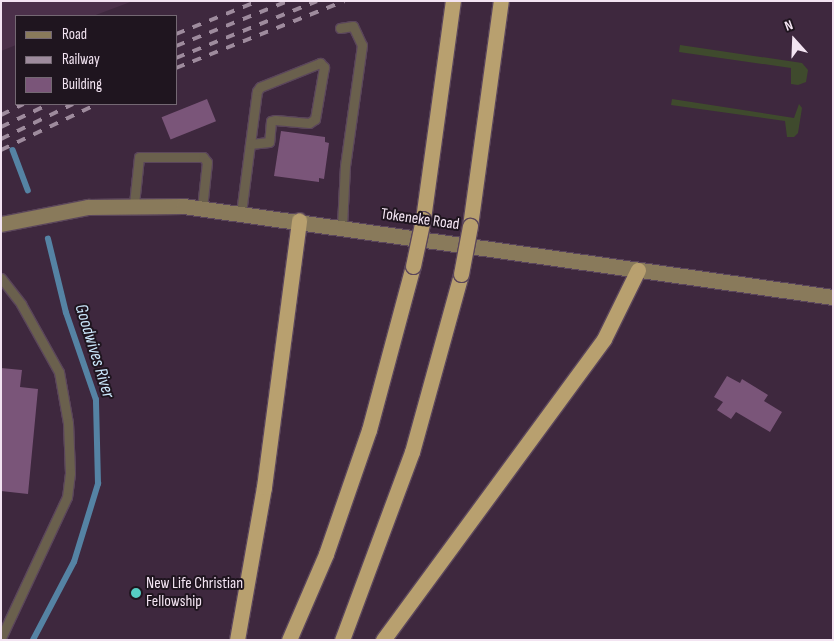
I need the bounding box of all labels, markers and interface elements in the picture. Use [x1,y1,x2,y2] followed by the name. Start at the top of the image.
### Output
[15,15,178,105] legend
[769,15,819,65] north arrow
[782,16,795,35] text: N
[62,25,87,44] text: Road
[62,50,100,69] text: Railway
[62,75,102,94] text: Building
[379,205,461,235] street label: Tokeneke Road
[69,301,119,401] water label: Goodwives River
[146,574,243,612] place label: New Life Christian Fellowship
[130,587,142,599] marker: New Life Christian Fellowship

